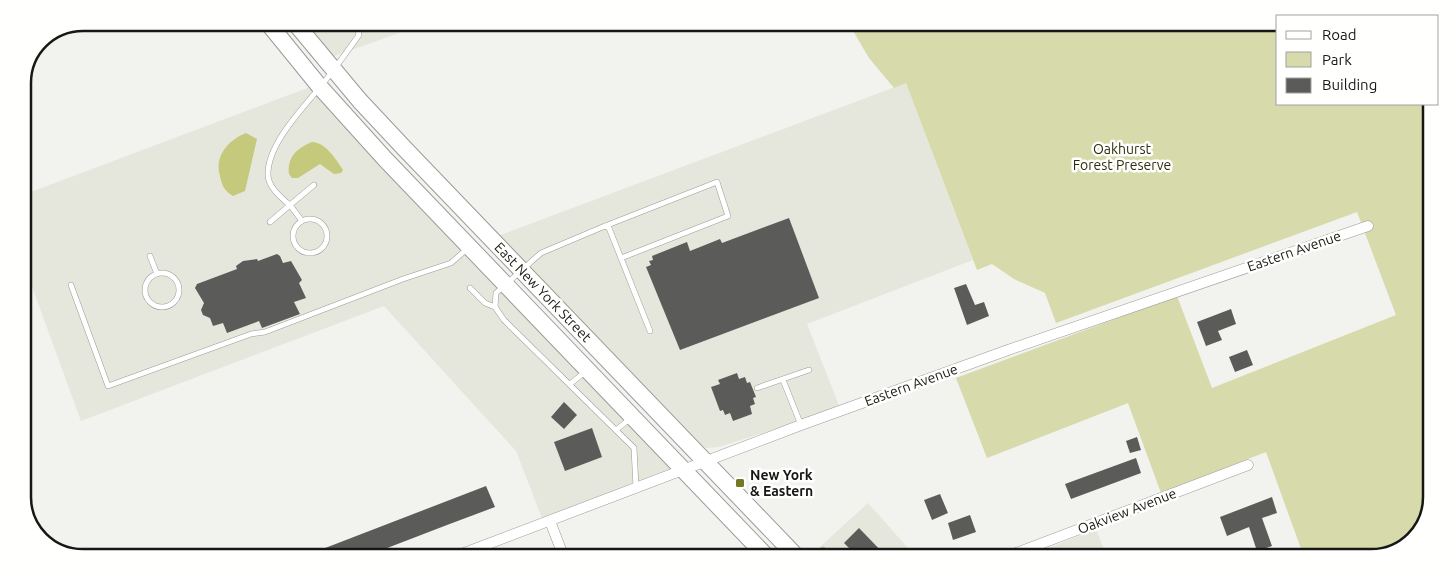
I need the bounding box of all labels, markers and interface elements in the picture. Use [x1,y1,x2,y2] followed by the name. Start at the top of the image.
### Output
[1276,15,1439,105] legend
[1322,26,1357,43] text: Road
[1322,51,1352,68] text: Park
[1322,76,1377,93] text: Building
[1073,141,1171,173] park label: Oakhurst Forest Preserve
[1245,227,1343,275] street label: Eastern Avenue
[491,239,595,345] street label: East New York Street
[862,361,960,409] street label: Eastern Avenue
[750,467,813,499] place label: New York & Eastern
[734,477,746,489] marker: New York & Eastern
[1075,485,1179,537] street label: Oakview Avenue

